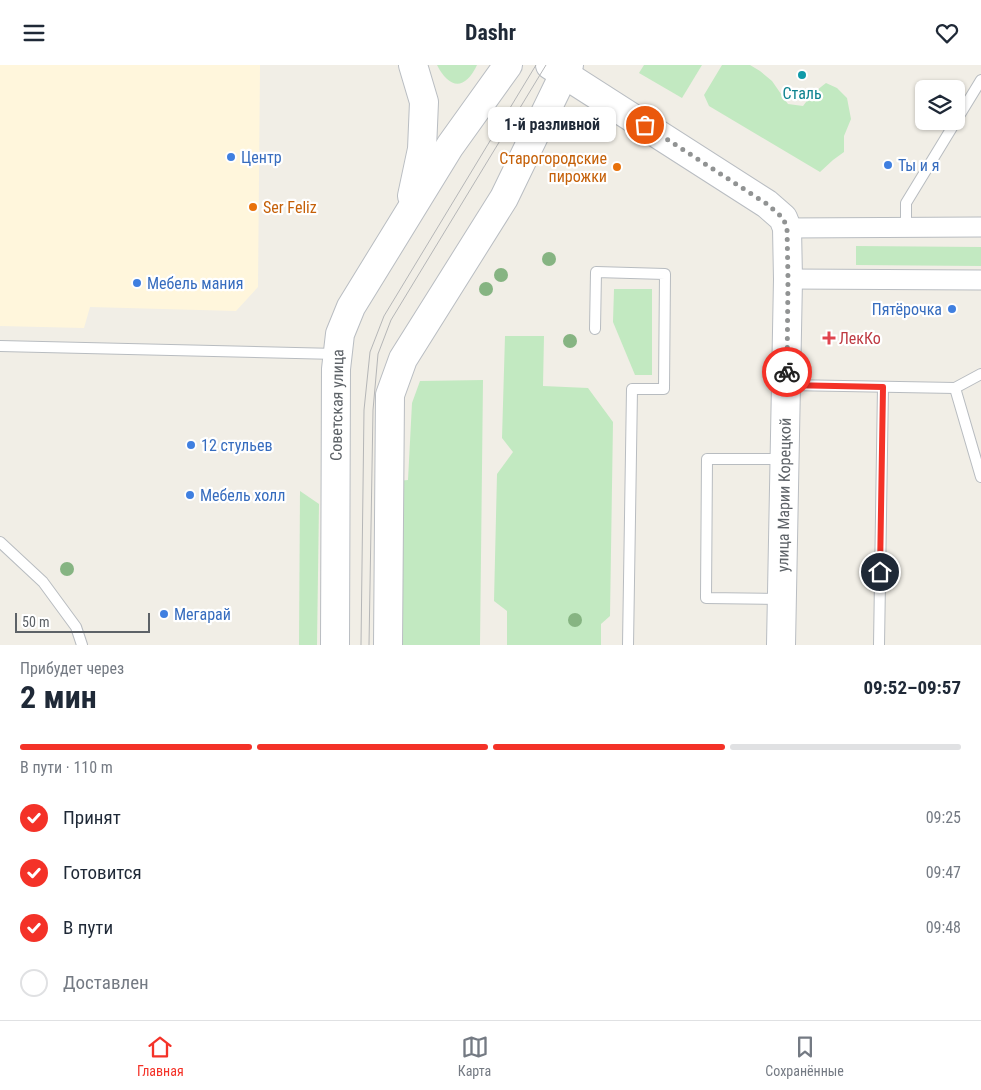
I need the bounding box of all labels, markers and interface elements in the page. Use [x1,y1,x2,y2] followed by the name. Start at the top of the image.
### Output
[20,19,48,47] icon: menu
[933,19,961,47] icon: heart
[465,20,516,45] text: Dashr
[796,69,808,81] marker: Сталь
[915,80,965,130] map controls
[915,80,965,130] button: layers
[782,84,822,103] place label: Сталь
[624,104,666,146] pin
[488,107,615,143] callout: 1-й разливной
[631,111,659,139] icon: bag
[504,115,600,134] text: 1-й разливной
[241,148,282,167] place label: Центр
[499,149,607,186] place label: Старогородские пирожки
[225,151,237,163] marker: Центр
[898,156,939,175] place label: Ты и я
[882,159,894,171] marker: Ты и я
[611,161,623,173] marker: Старогородские пирожки
[263,198,317,217] place label: Ser Feliz
[247,201,259,213] marker: Ser Feliz
[147,274,243,293] place label: Мебель мания
[131,277,143,289] marker: Мебель мания
[872,300,942,319] place label: Пятёрочка
[946,303,958,315] marker: Пятёрочка
[839,329,881,348] place label: ЛекКо
[823,332,835,344] marker: ЛекКо
[762,347,812,397] courier
[327,349,347,461] street label: Советская улица
[773,358,801,386] icon: bike
[773,418,795,572] street label: улица Марии Корецкой
[201,436,272,455] place label: 12 стульев
[185,439,197,451] marker: 12 стульев
[200,486,285,505] place label: Мебель холл
[184,489,196,501] marker: Мебель холл
[859,551,901,593] pin
[866,558,894,586] icon: home
[174,605,231,624] place label: Мегарай
[158,608,170,620] marker: Мегарай
[15,610,150,633] scale bar
[22,614,50,630] text: 50 m
[20,659,124,678] text: Прибудет через
[863,676,961,699] text: 09:52–09:57
[20,678,97,716] text: 2 мин
[20,758,113,777] text: В пути · 110 m
[20,804,48,832] icon: check
[63,806,121,829] text: Принят
[926,808,961,827] text: 09:25
[20,859,48,887] icon: check
[63,861,142,884] text: Готовится
[926,863,961,882] text: 09:47
[20,914,48,942] icon: check
[63,916,113,939] text: В пути
[926,918,961,937] text: 09:48
[63,971,149,994] text: Доставлен
[137,1033,184,1079] tab: Главная
[458,1033,491,1079] tab: Карта
[765,1033,844,1079] tab: Сохранённые

